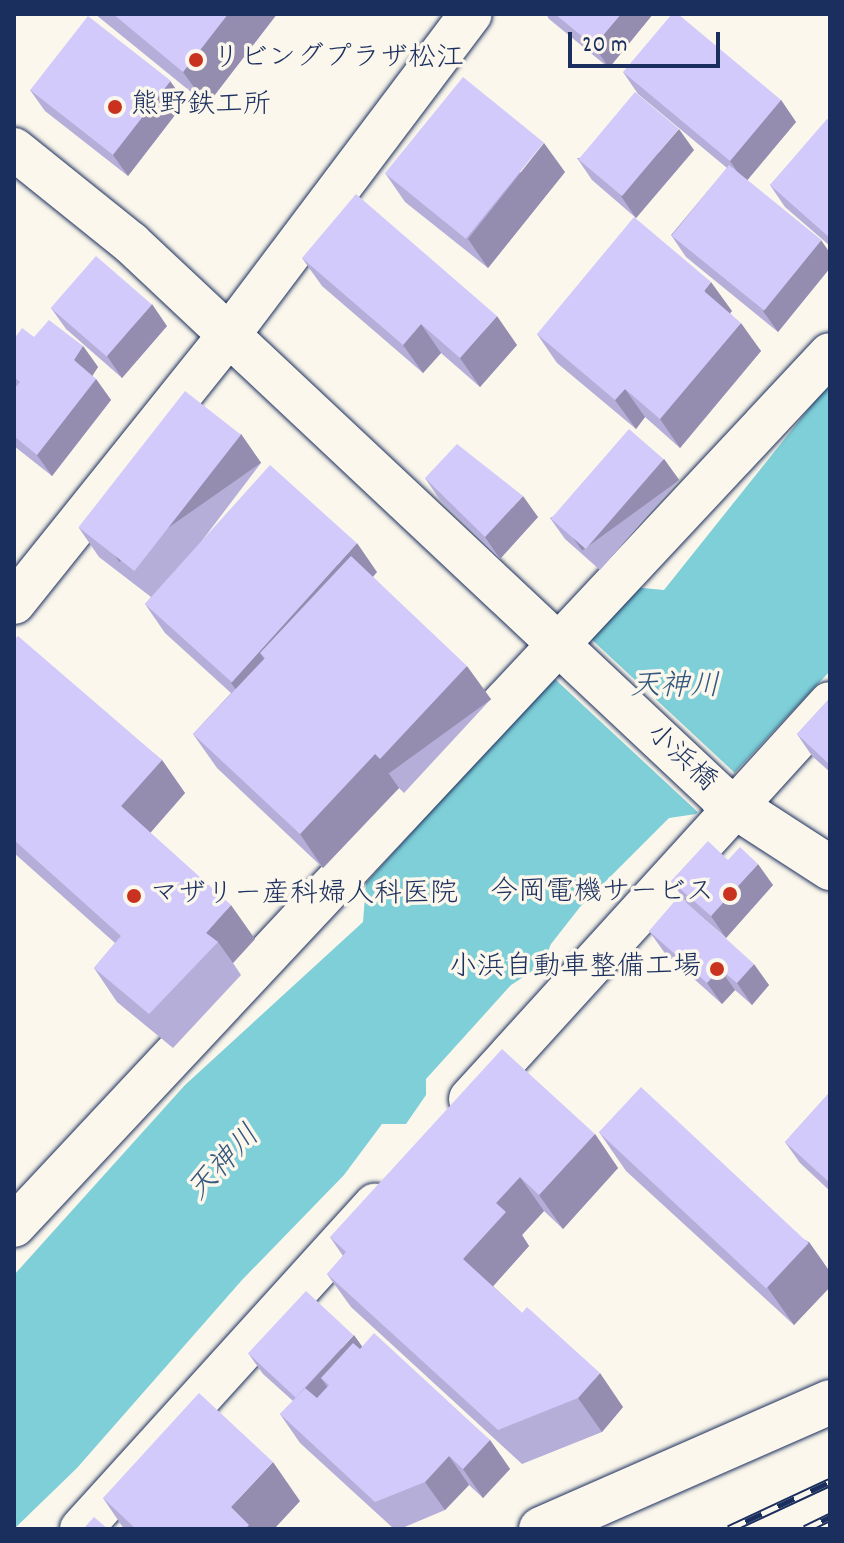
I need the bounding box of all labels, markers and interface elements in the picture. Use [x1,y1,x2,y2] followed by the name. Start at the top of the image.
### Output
[572,16,724,66] scale bar
[582,29,628,63] text: 20 m
[212,43,464,77] place label: リビングプラザ松江
[187,51,205,69] marker: リビングプラザ松江
[131,90,271,124] place label: 熊野鉄工所
[106,98,124,116] marker: 熊野鉄工所
[630,671,720,707] water label: 天神川
[638,718,722,800] street label: 小浜橋
[490,877,714,911] place label: 今岡電機サービス
[150,879,458,913] place label: マザリー産科婦人科医院
[721,885,739,903] marker: 今岡電機サービス
[125,887,143,905] marker: マザリー産科婦人科医院
[449,952,701,986] place label: 小浜自動車整備工場
[708,960,726,978] marker: 小浜自動車整備工場
[182,1120,270,1210] water label: 天神川

